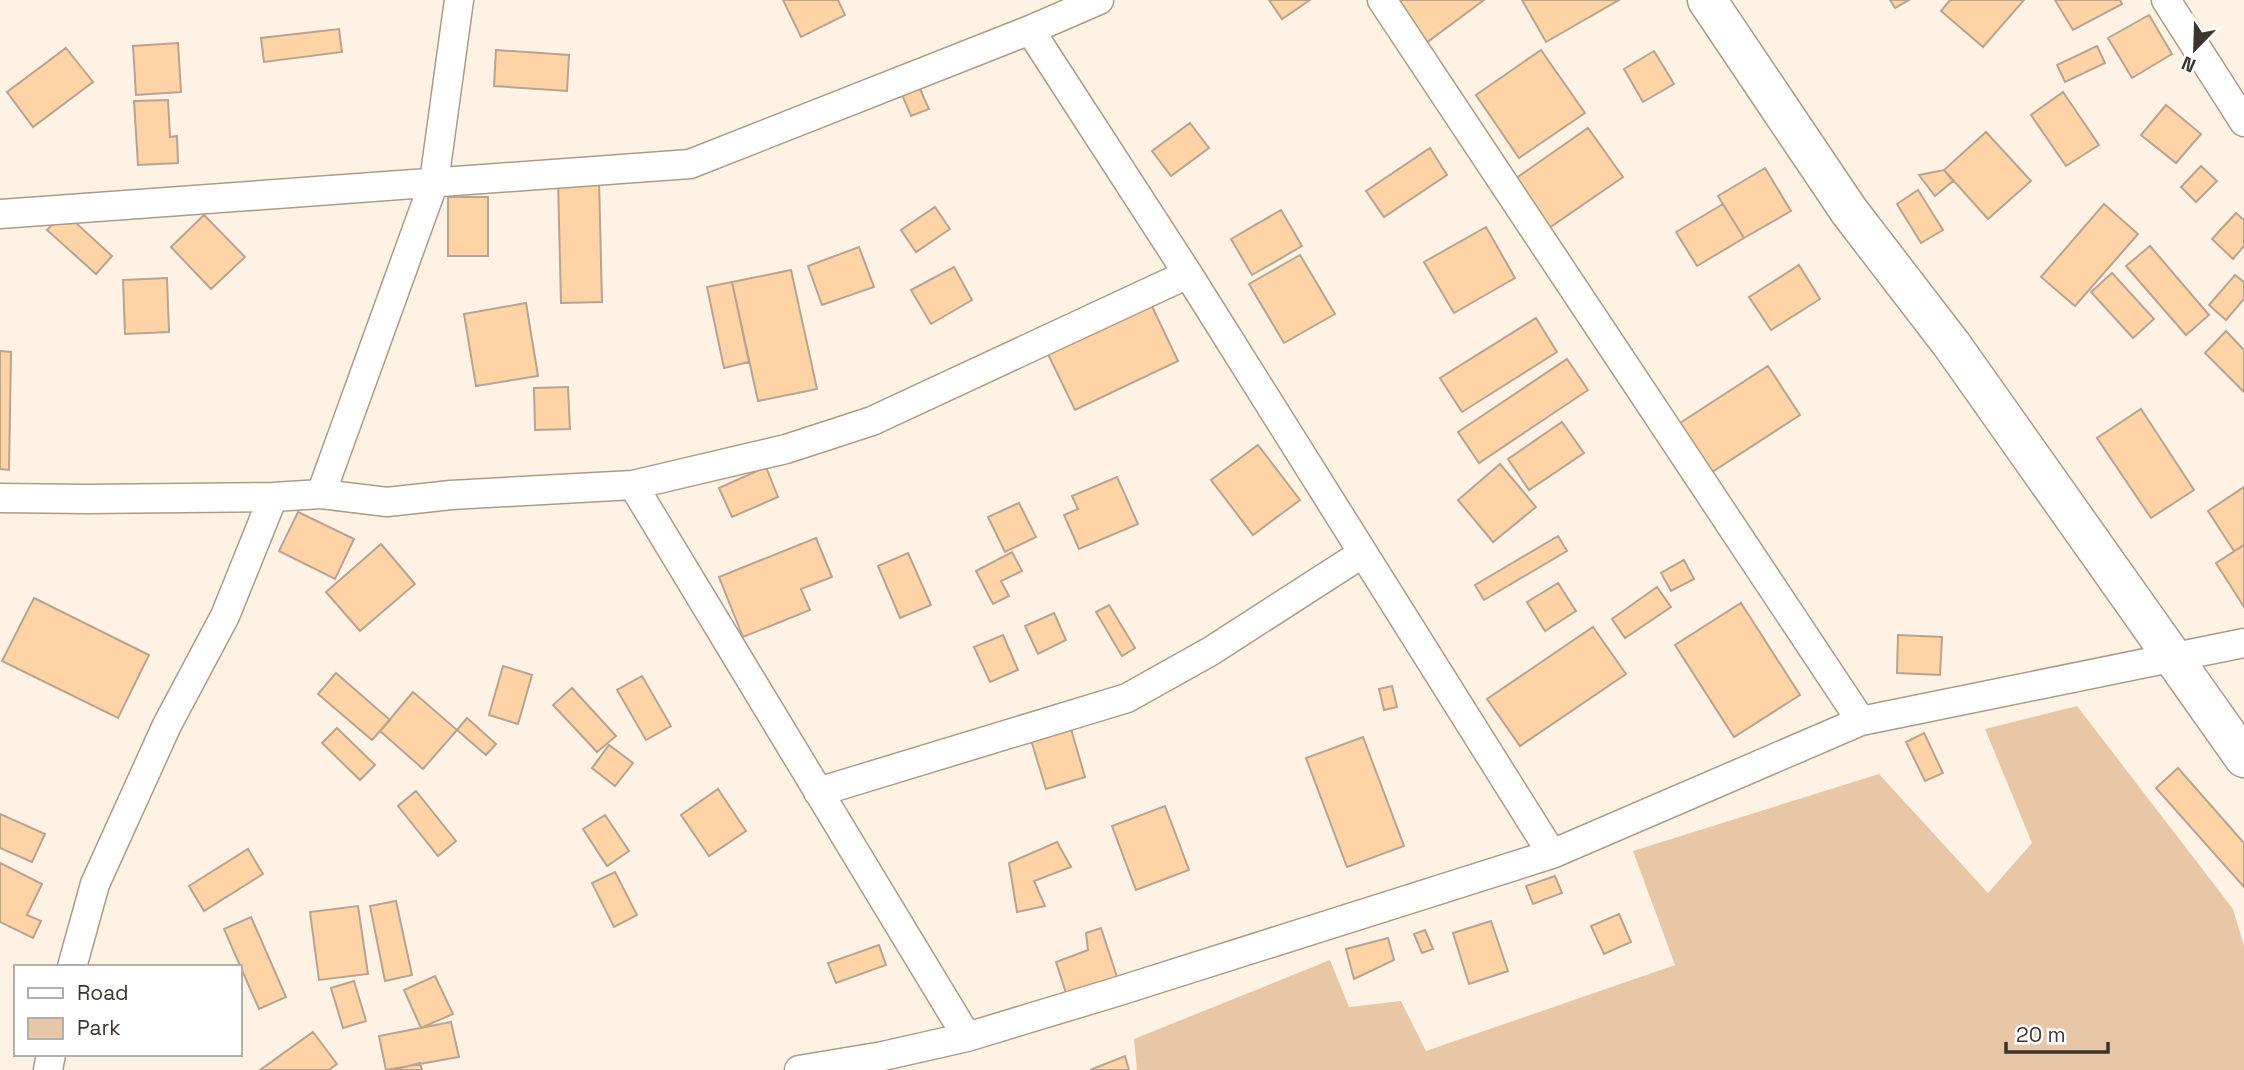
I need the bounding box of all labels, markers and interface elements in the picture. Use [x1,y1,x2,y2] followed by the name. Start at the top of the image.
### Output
[2160,14,2230,84] north arrow
[2178,50,2199,78] text: N
[14,965,242,1056] legend
[77,979,129,1006] text: Road
[2006,1010,2108,1054] scale bar
[77,1014,121,1041] text: Park
[2016,1021,2066,1048] text: 20 m

